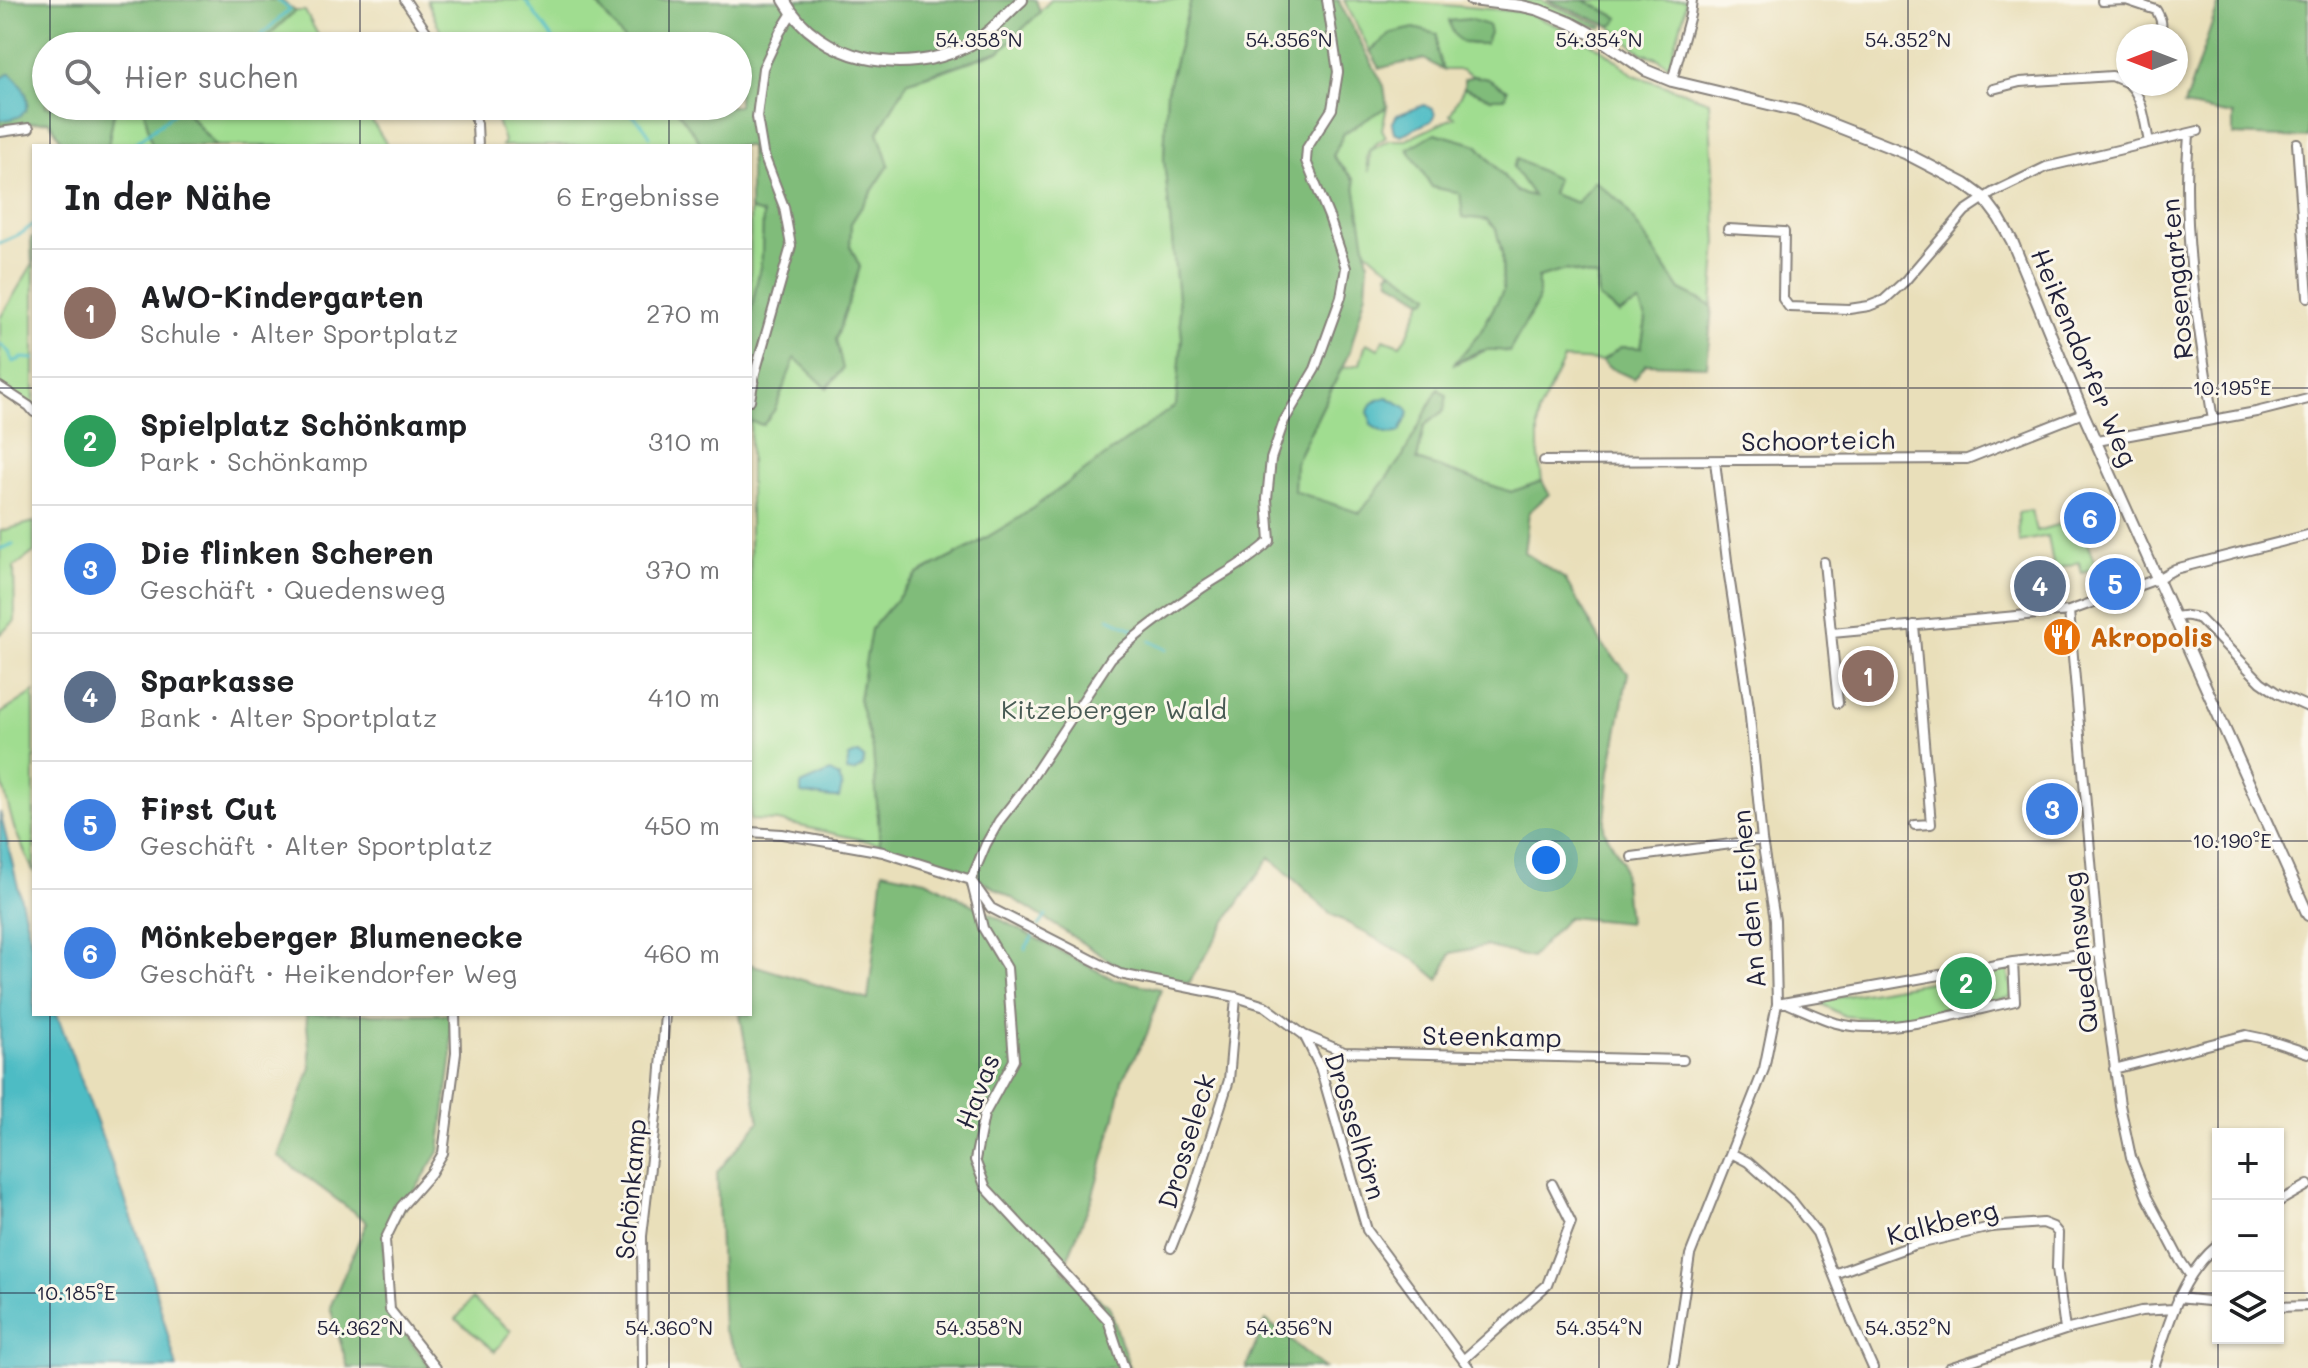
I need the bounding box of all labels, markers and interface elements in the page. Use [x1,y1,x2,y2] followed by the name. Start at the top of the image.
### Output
[2116,24,2188,96] north arrow
[935,26,1023,52] text: 54.358°N
[1245,26,1333,52] text: 54.356°N
[1556,26,1642,52] text: 54.354°N
[1865,26,1951,52] text: 54.352°N
[32,32,752,120] search box
[60,54,104,98] icon: search
[124,56,299,96] text: Hier suchen
[64,174,272,219] text: In der Nähe
[557,179,720,213] text: 6 Ergebnisse
[2152,197,2200,361] street label: Rosengarten
[2024,243,2146,471] street label: Heikendorfer Weg
[140,276,423,316] text: AWO-Kindergarten
[84,296,96,330] text: 1
[646,296,720,330] text: 270 m
[140,316,458,350] text: Schule · Alter Sportplatz
[2193,374,2271,400] text: 10.195°E
[140,404,467,444] text: Spielplatz Schönkamp
[1741,422,1895,458] street label: Schoorteich
[83,424,97,458] text: 2
[648,424,720,458] text: 310 m
[140,444,368,478] text: Park · Schönkamp
[2064,488,2116,548] pin: 6
[140,532,433,572] text: Die flinken Scheren
[82,552,98,586] text: 3
[645,552,720,586] text: 370 m
[2089,554,2141,614] pin: 5
[2014,556,2066,616] pin: 4
[140,572,445,606] text: Geschäft · Quedensweg
[2041,616,2083,658] restaurant icon: Akropolis
[2090,620,2213,654] place label: Akropolis
[1842,646,1894,706] pin: 1
[140,660,294,700] text: Sparkasse
[82,680,98,714] text: 4
[648,680,720,714] text: 410 m
[1001,692,1227,726] park label: Kitzeberger Wald
[140,700,437,734] text: Bank · Alter Sportplatz
[2026,779,2078,839] pin: 3
[140,788,277,828] text: First Cut
[82,808,98,842] text: 5
[644,808,720,842] text: 450 m
[1723,808,1773,990] street label: An den Eichen
[2192,827,2272,853] text: 10.190°E
[140,828,492,862] text: Geschäft · Alter Sportplatz
[1526,840,1566,880] your location
[2055,871,2105,1035] street label: Quedensweg
[140,916,523,956] text: Mönkeberger Blumenecke
[82,936,98,970] text: 6
[644,936,720,970] text: 460 m
[1940,953,1992,1013] pin: 2
[140,956,517,990] text: Geschäft · Heikendorfer Weg
[1422,1018,1562,1054] street label: Steenkamp
[1318,1048,1394,1204] street label: Drosselhörn
[947,1049,1007,1133] street label: Havas
[1149,1069,1223,1213] street label: Drosseleck
[607,1117,653,1261] street label: Schönkamp
[2212,1128,2284,1344] map controls
[2212,1128,2284,1200] button: +
[1883,1192,2001,1252] street label: Kalkberg
[2212,1200,2284,1272] button: −
[2212,1272,2284,1344] button: layers
[36,1279,116,1305] text: 10.185°E
[317,1314,403,1340] text: 54.362°N
[625,1314,713,1340] text: 54.360°N
[935,1314,1023,1340] text: 54.358°N
[1245,1314,1333,1340] text: 54.356°N
[1556,1314,1642,1340] text: 54.354°N
[1865,1314,1951,1340] text: 54.352°N

